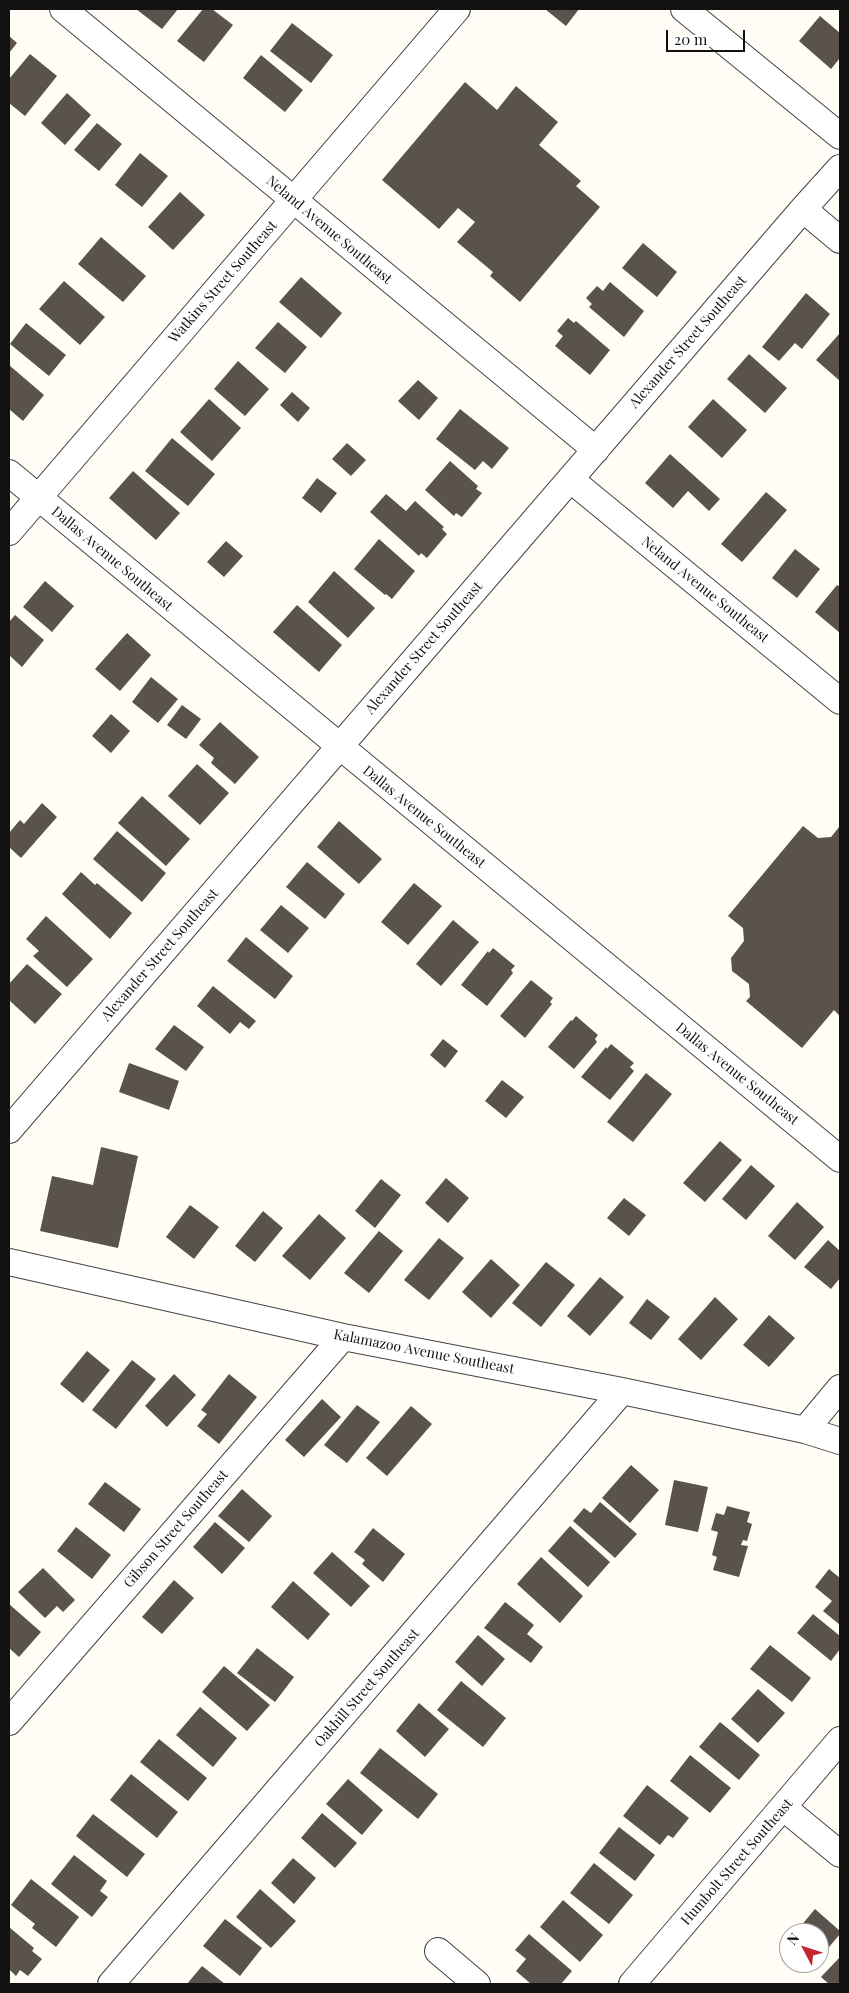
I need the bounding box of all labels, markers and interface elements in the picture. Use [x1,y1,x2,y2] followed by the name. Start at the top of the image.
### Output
[669,20,748,52] scale bar
[674,29,707,49] text: 20 m
[263,172,395,288] street label: Neland Avenue Southeast
[165,217,281,347] street label: Watkins Street Southeast
[626,272,750,412] street label: Alexander Street Southeast
[48,503,176,615] street label: Dallas Avenue Southeast
[638,533,772,647] street label: Neland Avenue Southeast
[362,578,486,718] street label: Alexander Street Southeast
[359,762,489,872] street label: Dallas Avenue Southeast
[98,885,222,1025] street label: Alexander Street Southeast
[672,1019,802,1129] street label: Dallas Avenue Southeast
[332,1326,516,1378] street label: Kalamazoo Avenue Southeast
[120,1467,232,1591] street label: Gibson Street Southeast
[311,1625,423,1751] street label: Oakhill Street Southeast
[678,1795,796,1929] street label: Humbolt Street Southeast
[779,1923,829,1973] north arrow
[782,1929,803,1949] text: N

